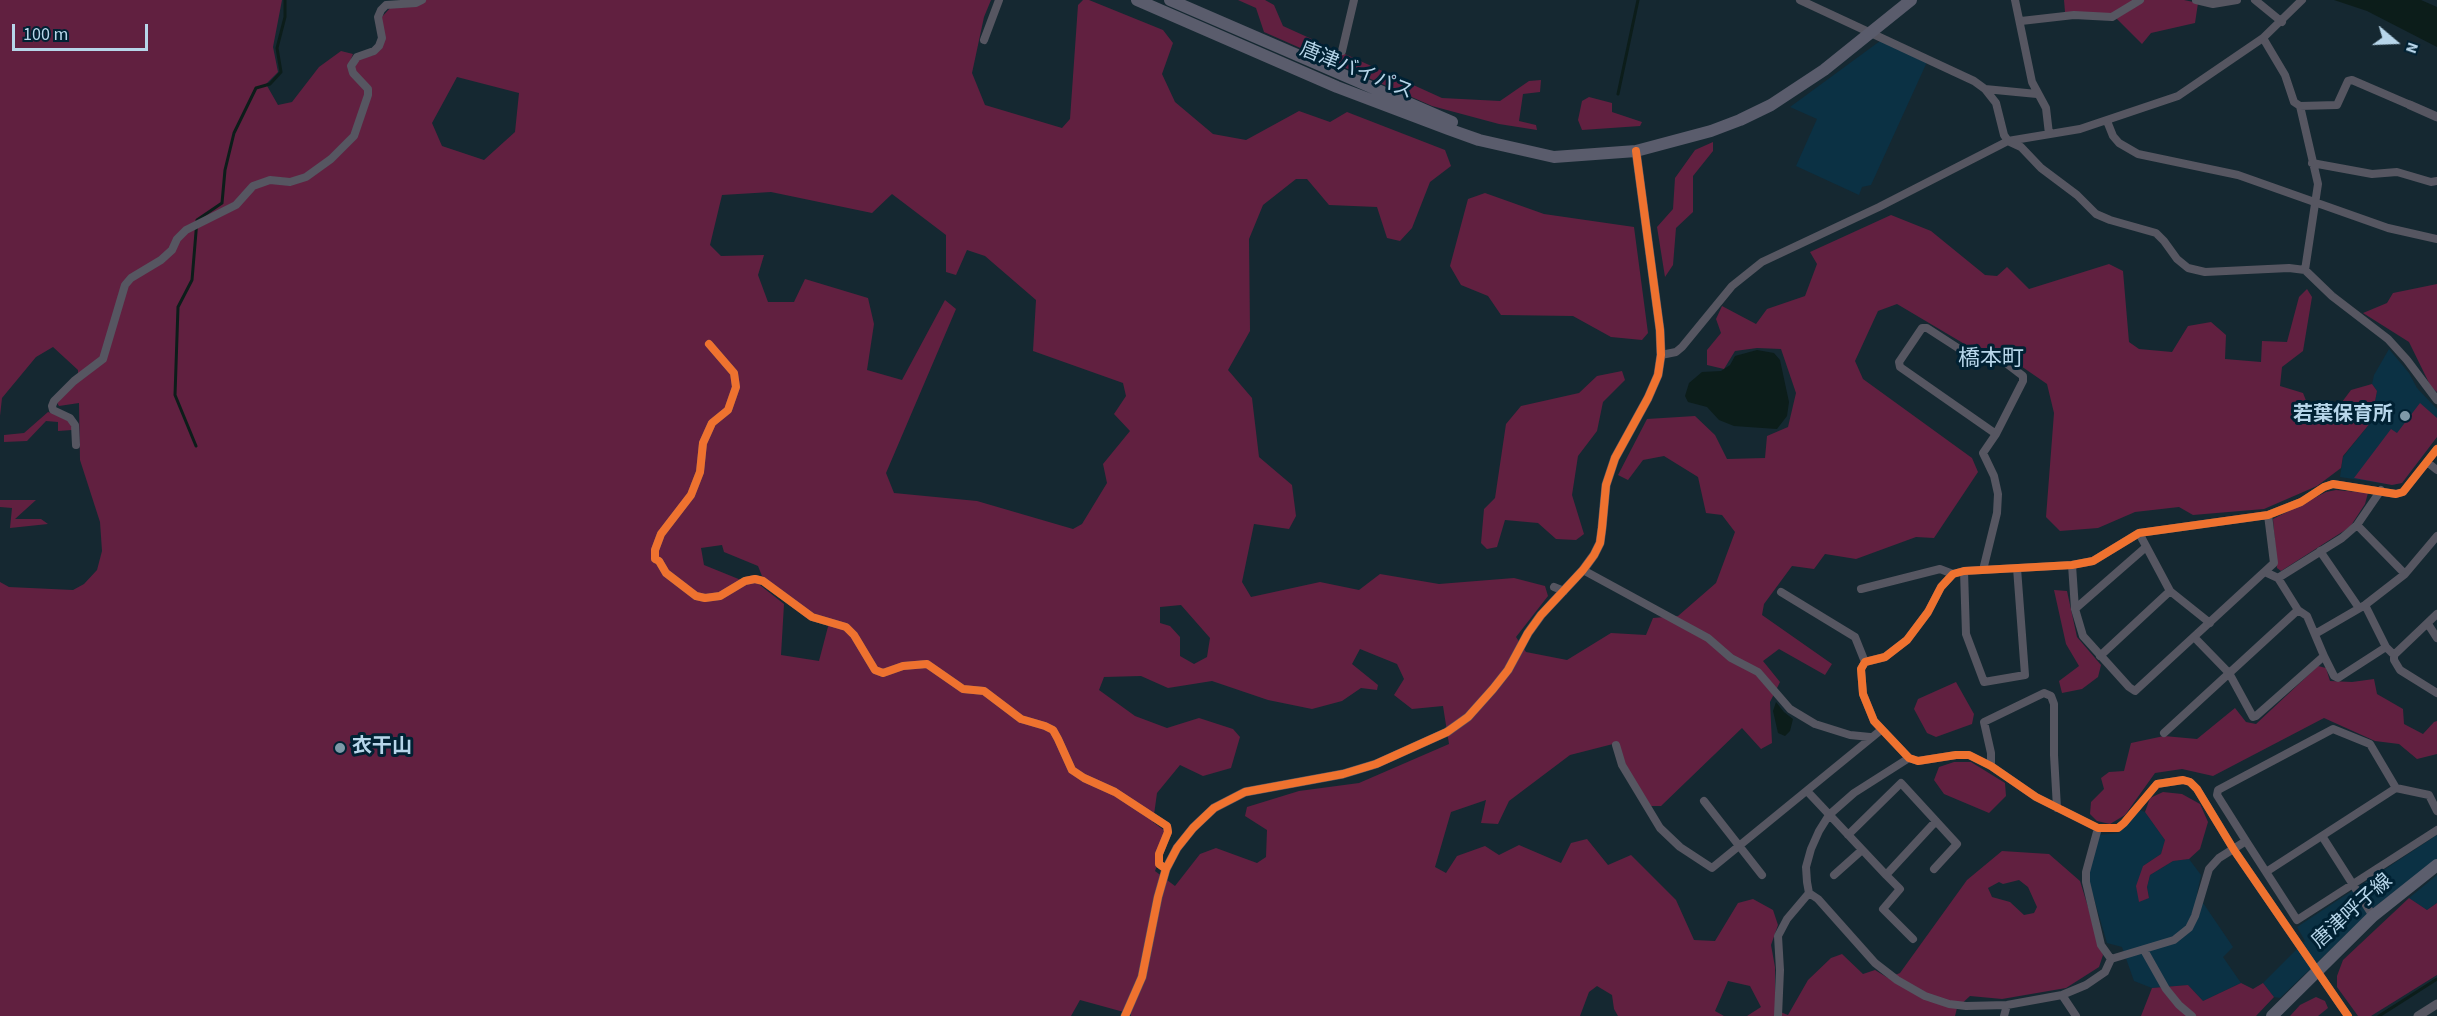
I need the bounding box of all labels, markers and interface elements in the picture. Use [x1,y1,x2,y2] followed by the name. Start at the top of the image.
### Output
[15,12,152,50] scale bar
[2365,12,2425,72] north arrow
[23,22,68,47] text: 100 m
[1296,38,1416,106] street label: 唐津バイパス
[2400,39,2424,56] text: N
[1958,347,2024,373] district label: 橋本町
[2293,404,2393,428] place label: 若葉保育所
[2398,409,2412,423] marker: 若葉保育所
[352,736,412,760] place label: 衣干山
[333,741,347,755] marker: 衣干山
[2308,870,2398,954] street label: 唐津呼子線

